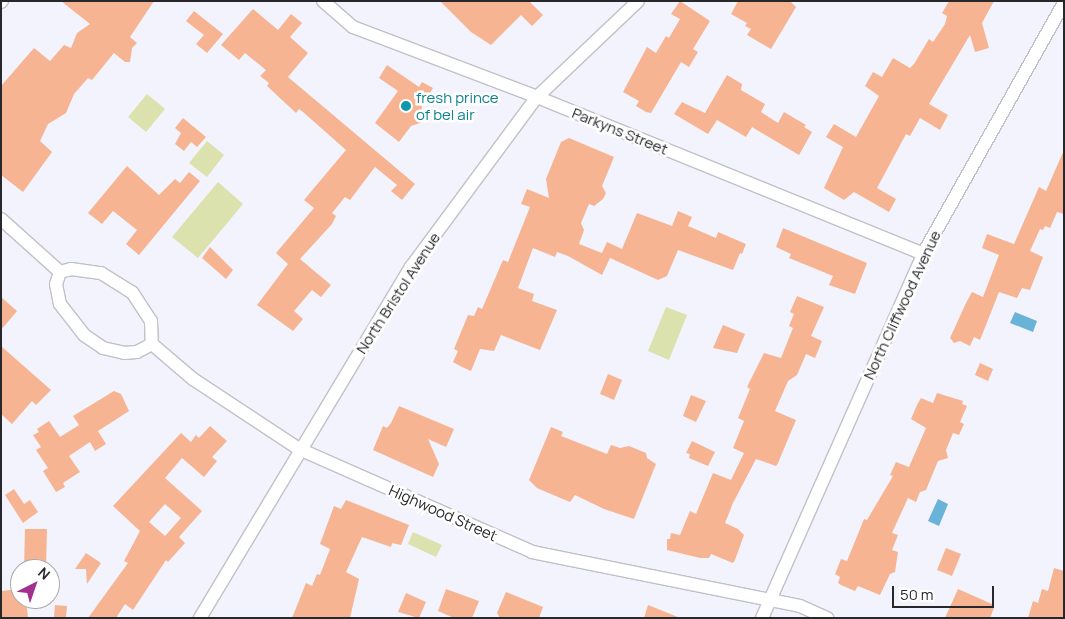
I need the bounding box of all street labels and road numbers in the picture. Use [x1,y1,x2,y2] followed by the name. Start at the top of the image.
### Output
[570,104,670,158] street label: Parkyns Street
[860,228,944,382] street label: North Cliffwood Avenue
[352,229,444,357] street label: North Bristol Avenue
[386,481,500,545] street label: Highwood Street

